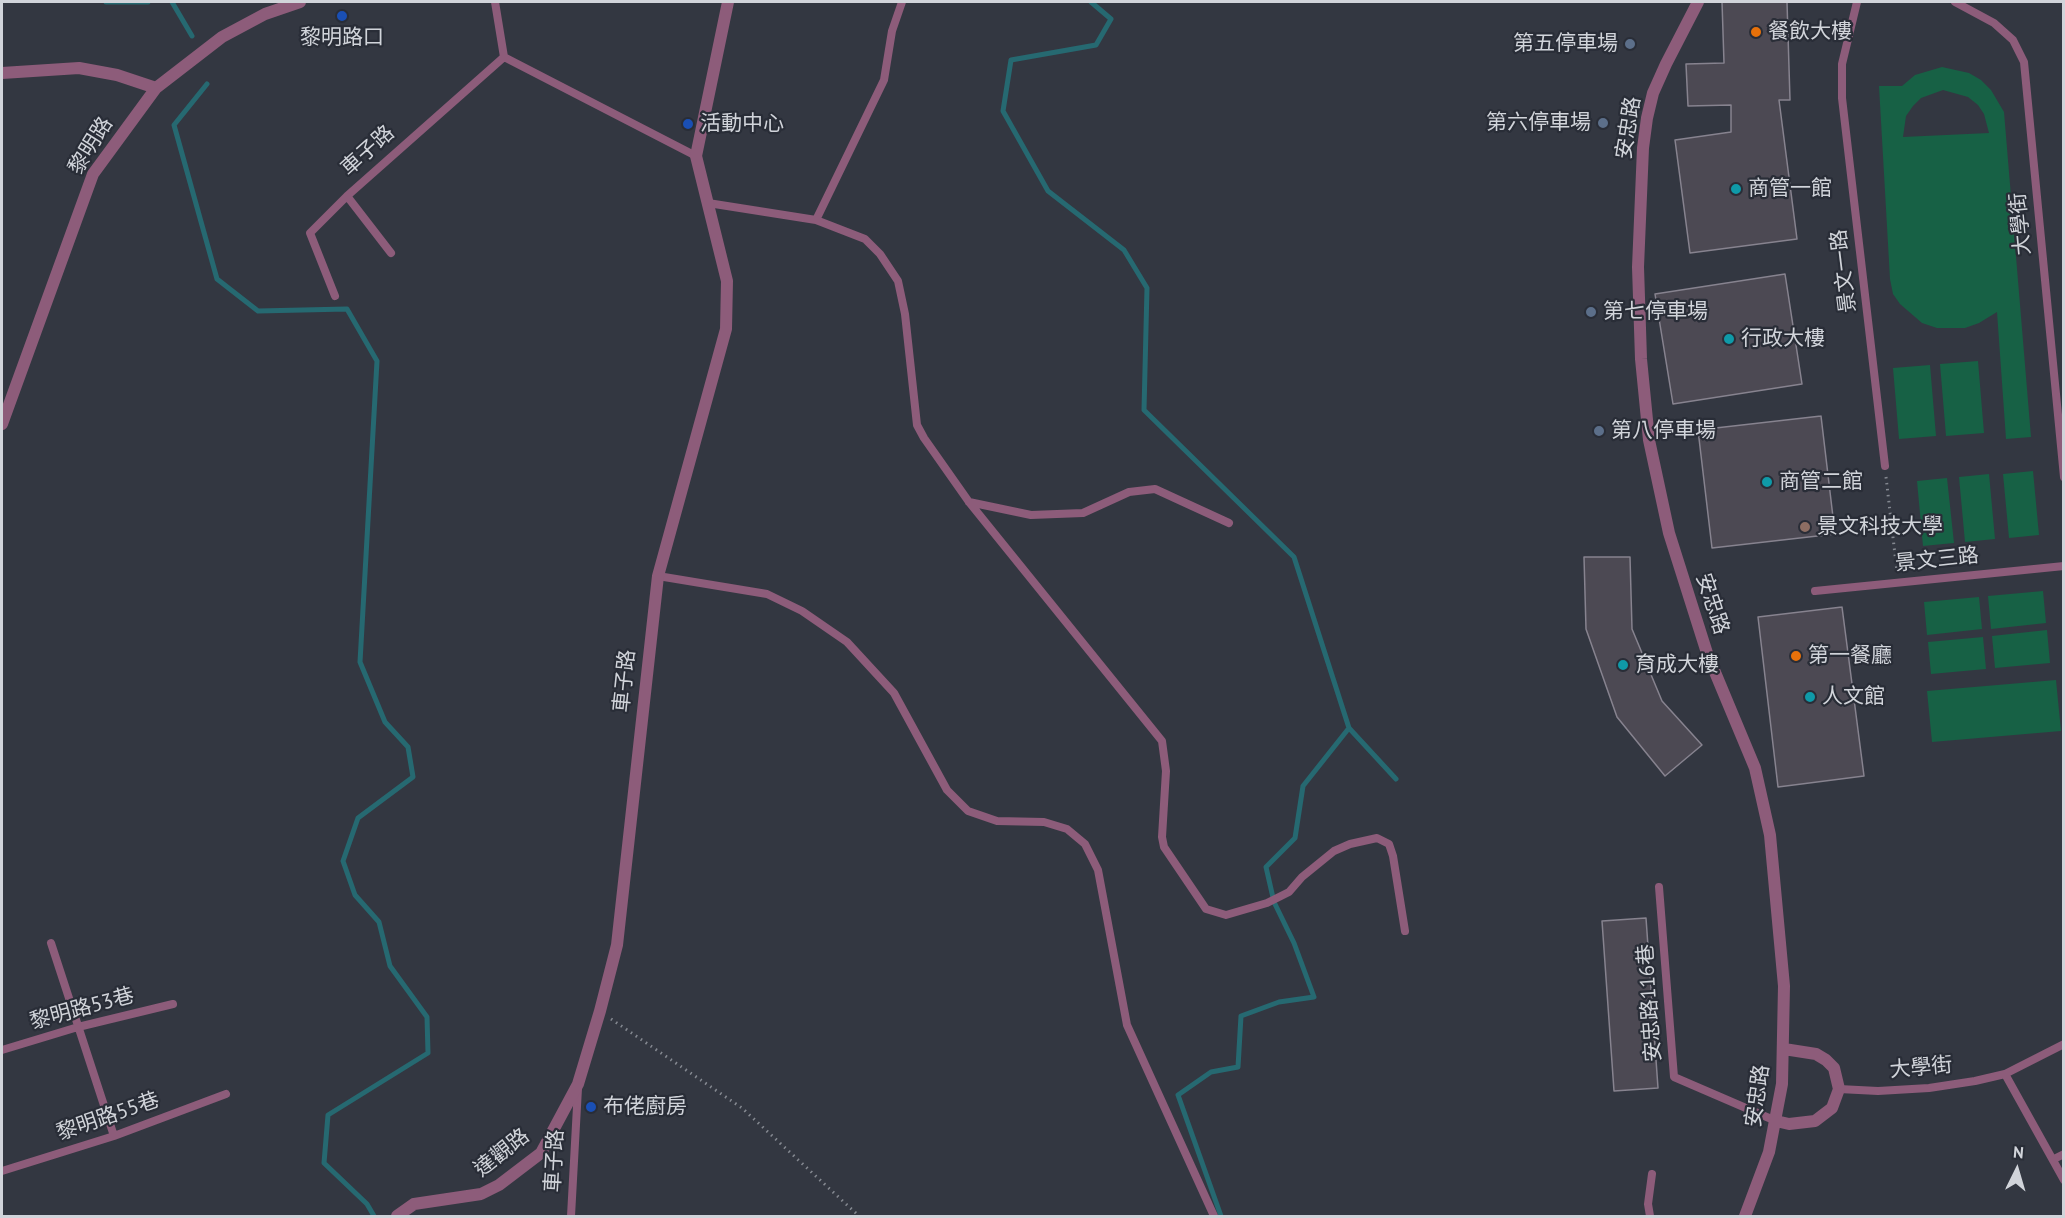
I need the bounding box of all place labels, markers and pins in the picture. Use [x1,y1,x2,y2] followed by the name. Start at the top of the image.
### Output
[335,9,349,23] marker: 黎明路口
[1768,19,1852,45] place label: 餐飲大樓
[300,25,384,51] place label: 黎明路口
[1749,25,1763,39] marker: 餐飲大樓
[1513,31,1618,57] place label: 第五停車場
[1623,37,1637,51] marker: 第五停車場
[1486,110,1591,136] place label: 第六停車場
[700,111,784,137] place label: 活動中心
[1596,116,1610,130] marker: 第六停車場
[681,117,695,131] marker: 活動中心
[1748,176,1832,202] place label: 商管一館
[1729,182,1743,196] marker: 商管一館
[1603,299,1708,325] place label: 第七停車場
[1584,305,1598,319] marker: 第七停車場
[1741,326,1825,352] place label: 行政大樓
[1722,332,1736,346] marker: 行政大樓
[1611,418,1716,444] place label: 第八停車場
[1592,424,1606,438] marker: 第八停車場
[1779,469,1863,495] place label: 商管二館
[1760,475,1774,489] marker: 商管二館
[1817,514,1943,540] place label: 景文科技大學
[1798,520,1812,534] marker: 景文科技大學
[1808,643,1892,669] place label: 第一餐廳
[1789,649,1803,663] marker: 第一餐廳
[1635,652,1719,678] place label: 育成大樓
[1616,658,1630,672] marker: 育成大樓
[1822,684,1885,710] place label: 人文館
[1803,690,1817,704] marker: 人文館
[603,1094,687,1120] place label: 布佬廚房
[584,1100,598,1114] marker: 布佬廚房

